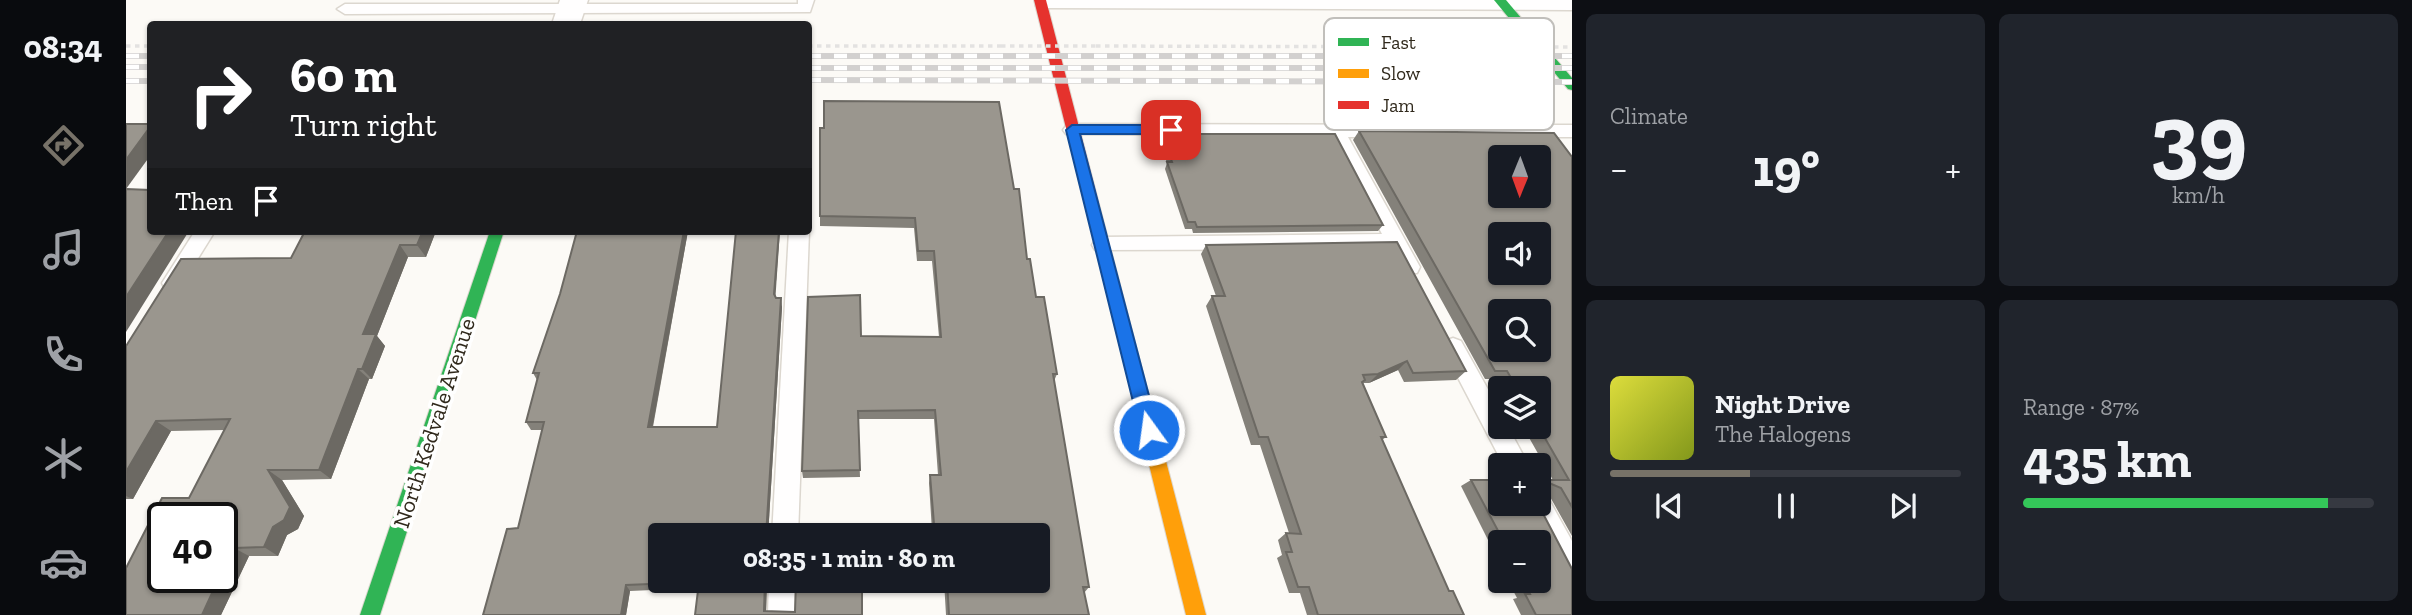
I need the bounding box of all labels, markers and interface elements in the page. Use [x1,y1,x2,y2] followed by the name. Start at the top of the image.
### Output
[1324,18,1554,130] legend
[24,28,102,66] text: 08:34
[1381,31,1416,54] text: Fast
[290,46,397,105] text: 60 m
[175,49,266,140] icon: right
[1381,62,1421,85] text: Slow
[2150,81,2247,190] text: 39
[1381,94,1415,117] text: Jam
[1141,100,1201,160] pin
[1610,102,1688,130] text: Climate
[290,106,437,144] text: Turn right
[1152,111,1190,149] icon: arrive
[39,121,88,170] icon: directions
[1753,137,1820,199] text: 19°
[1488,145,1550,208] north arrow
[1488,145,1551,593] map controls
[1610,146,1628,192] text: −
[1945,146,1961,192] text: +
[2172,181,2225,209] text: km/h
[247,182,285,220] icon: arrive
[175,185,233,217] text: Then
[1488,222,1551,285] button: sound
[39,225,88,274] icon: music
[1488,299,1551,362] button: search
[387,315,481,531] street label: North Kedvale Avenue
[39,330,88,379] icon: phone
[1488,376,1551,439] button: layers
[1715,388,1850,420] text: Night Drive
[1112,393,1186,467] position arrow
[2023,393,2139,421] text: Range · 87%
[1715,420,1851,448] text: The Halogens
[2023,428,2192,490] text: 435 km
[39,434,88,483] icon: climate
[1488,453,1551,516] button: +
[1650,487,1688,525] icon: previous
[1767,487,1805,525] icon: pause
[1884,487,1922,525] icon: next
[147,502,238,593] speed limit sign: 40
[1488,530,1551,593] button: −
[39,538,88,587] icon: car
[743,542,955,574] text: 08:35 · 1 min · 80 m

